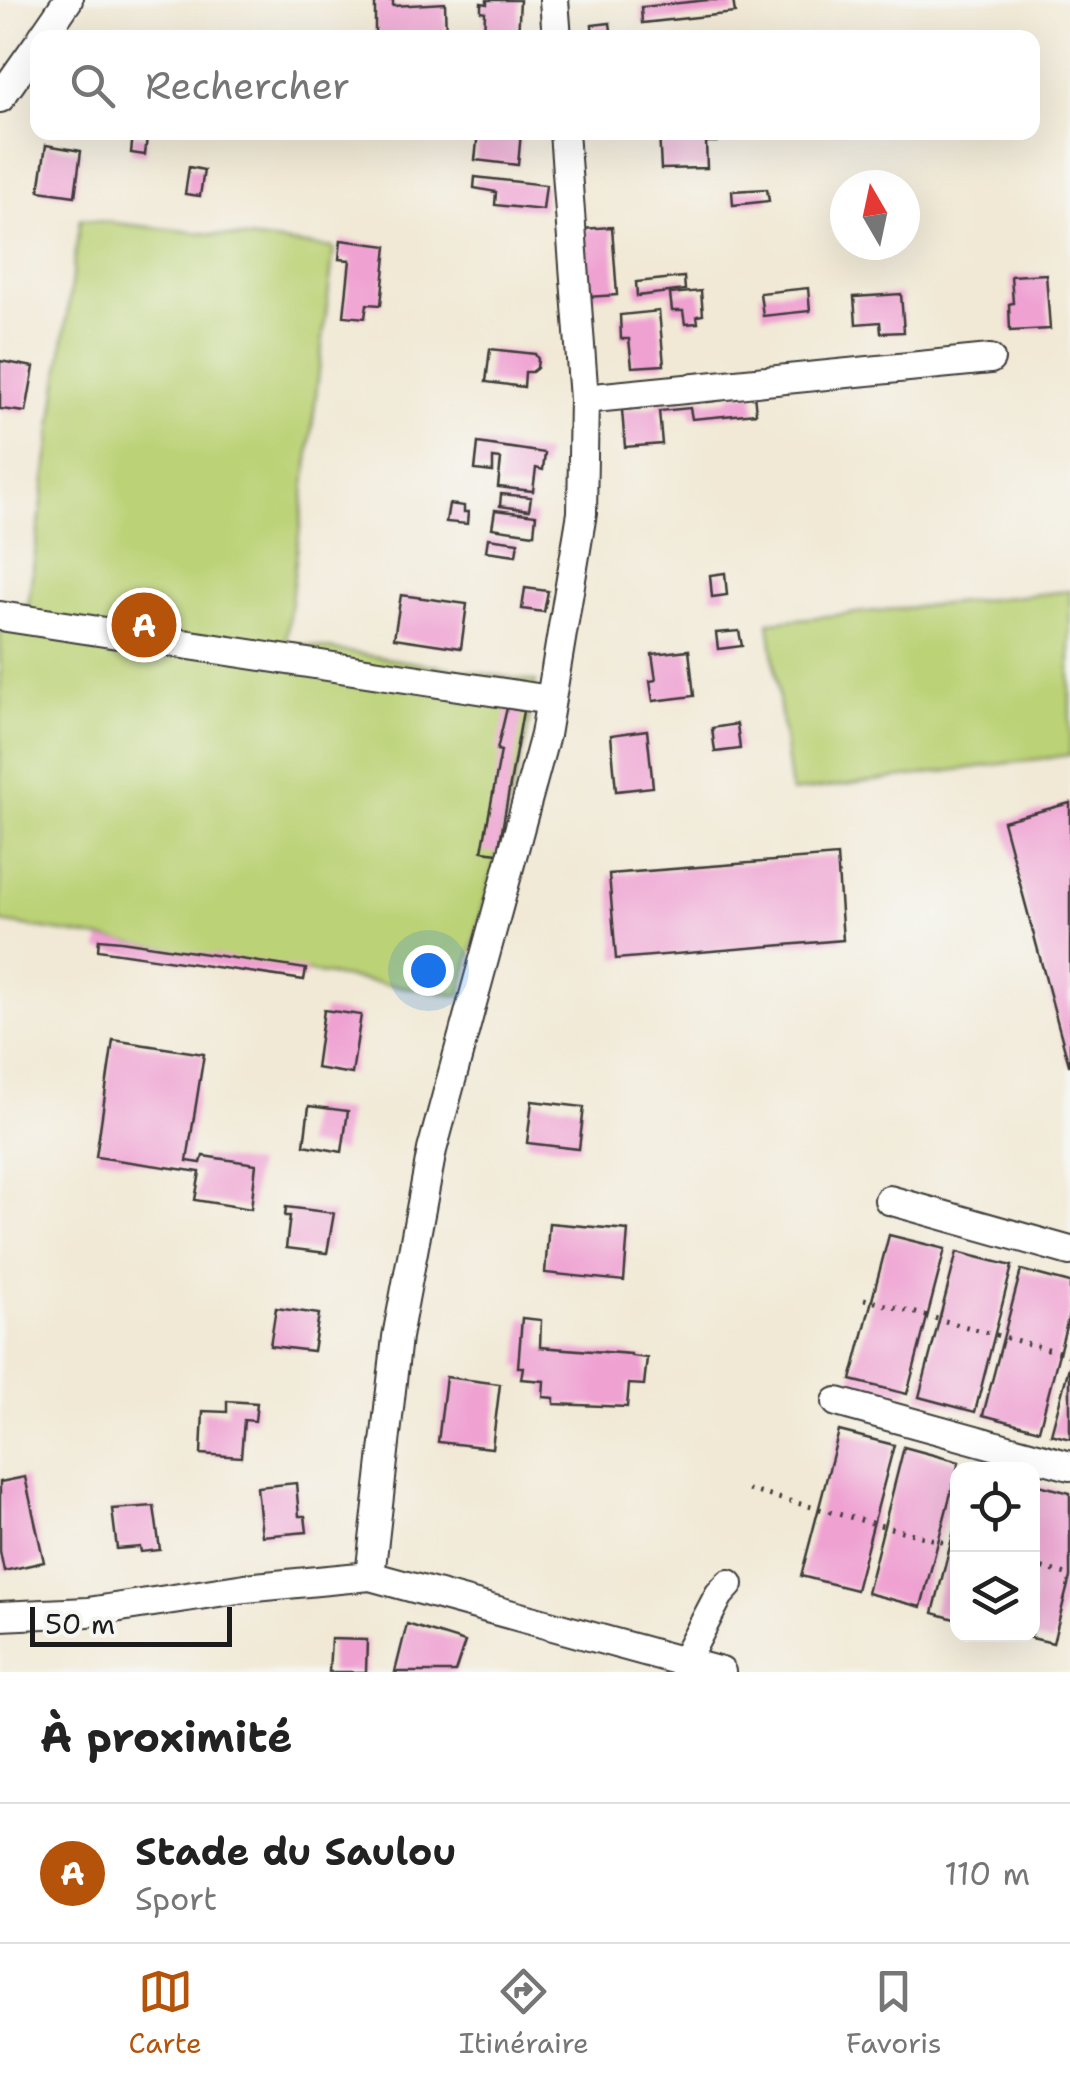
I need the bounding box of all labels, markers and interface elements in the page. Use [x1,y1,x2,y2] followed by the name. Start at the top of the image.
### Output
[30,30,1040,140] search box
[65,58,120,113] icon: search
[145,60,350,111] text: Rechercher
[830,170,920,260] north arrow
[112,588,176,662] pin: A
[403,945,454,996] your location
[950,1462,1040,1642] map controls
[950,1462,1040,1552] button: locate
[950,1552,1040,1642] button: layers
[30,1602,232,1646] scale bar
[45,1605,115,1643] text: 50 m
[40,1709,293,1765] text: À proximité
[135,1826,457,1877] text: Stade du Saulou
[60,1852,85,1895] text: A
[944,1852,1030,1895] text: 110 m
[135,1877,217,1920] text: Sport
[128,1964,202,2062] tab: Carte
[459,1964,589,2062] tab: Itinéraire
[846,1964,942,2062] tab: Favoris

